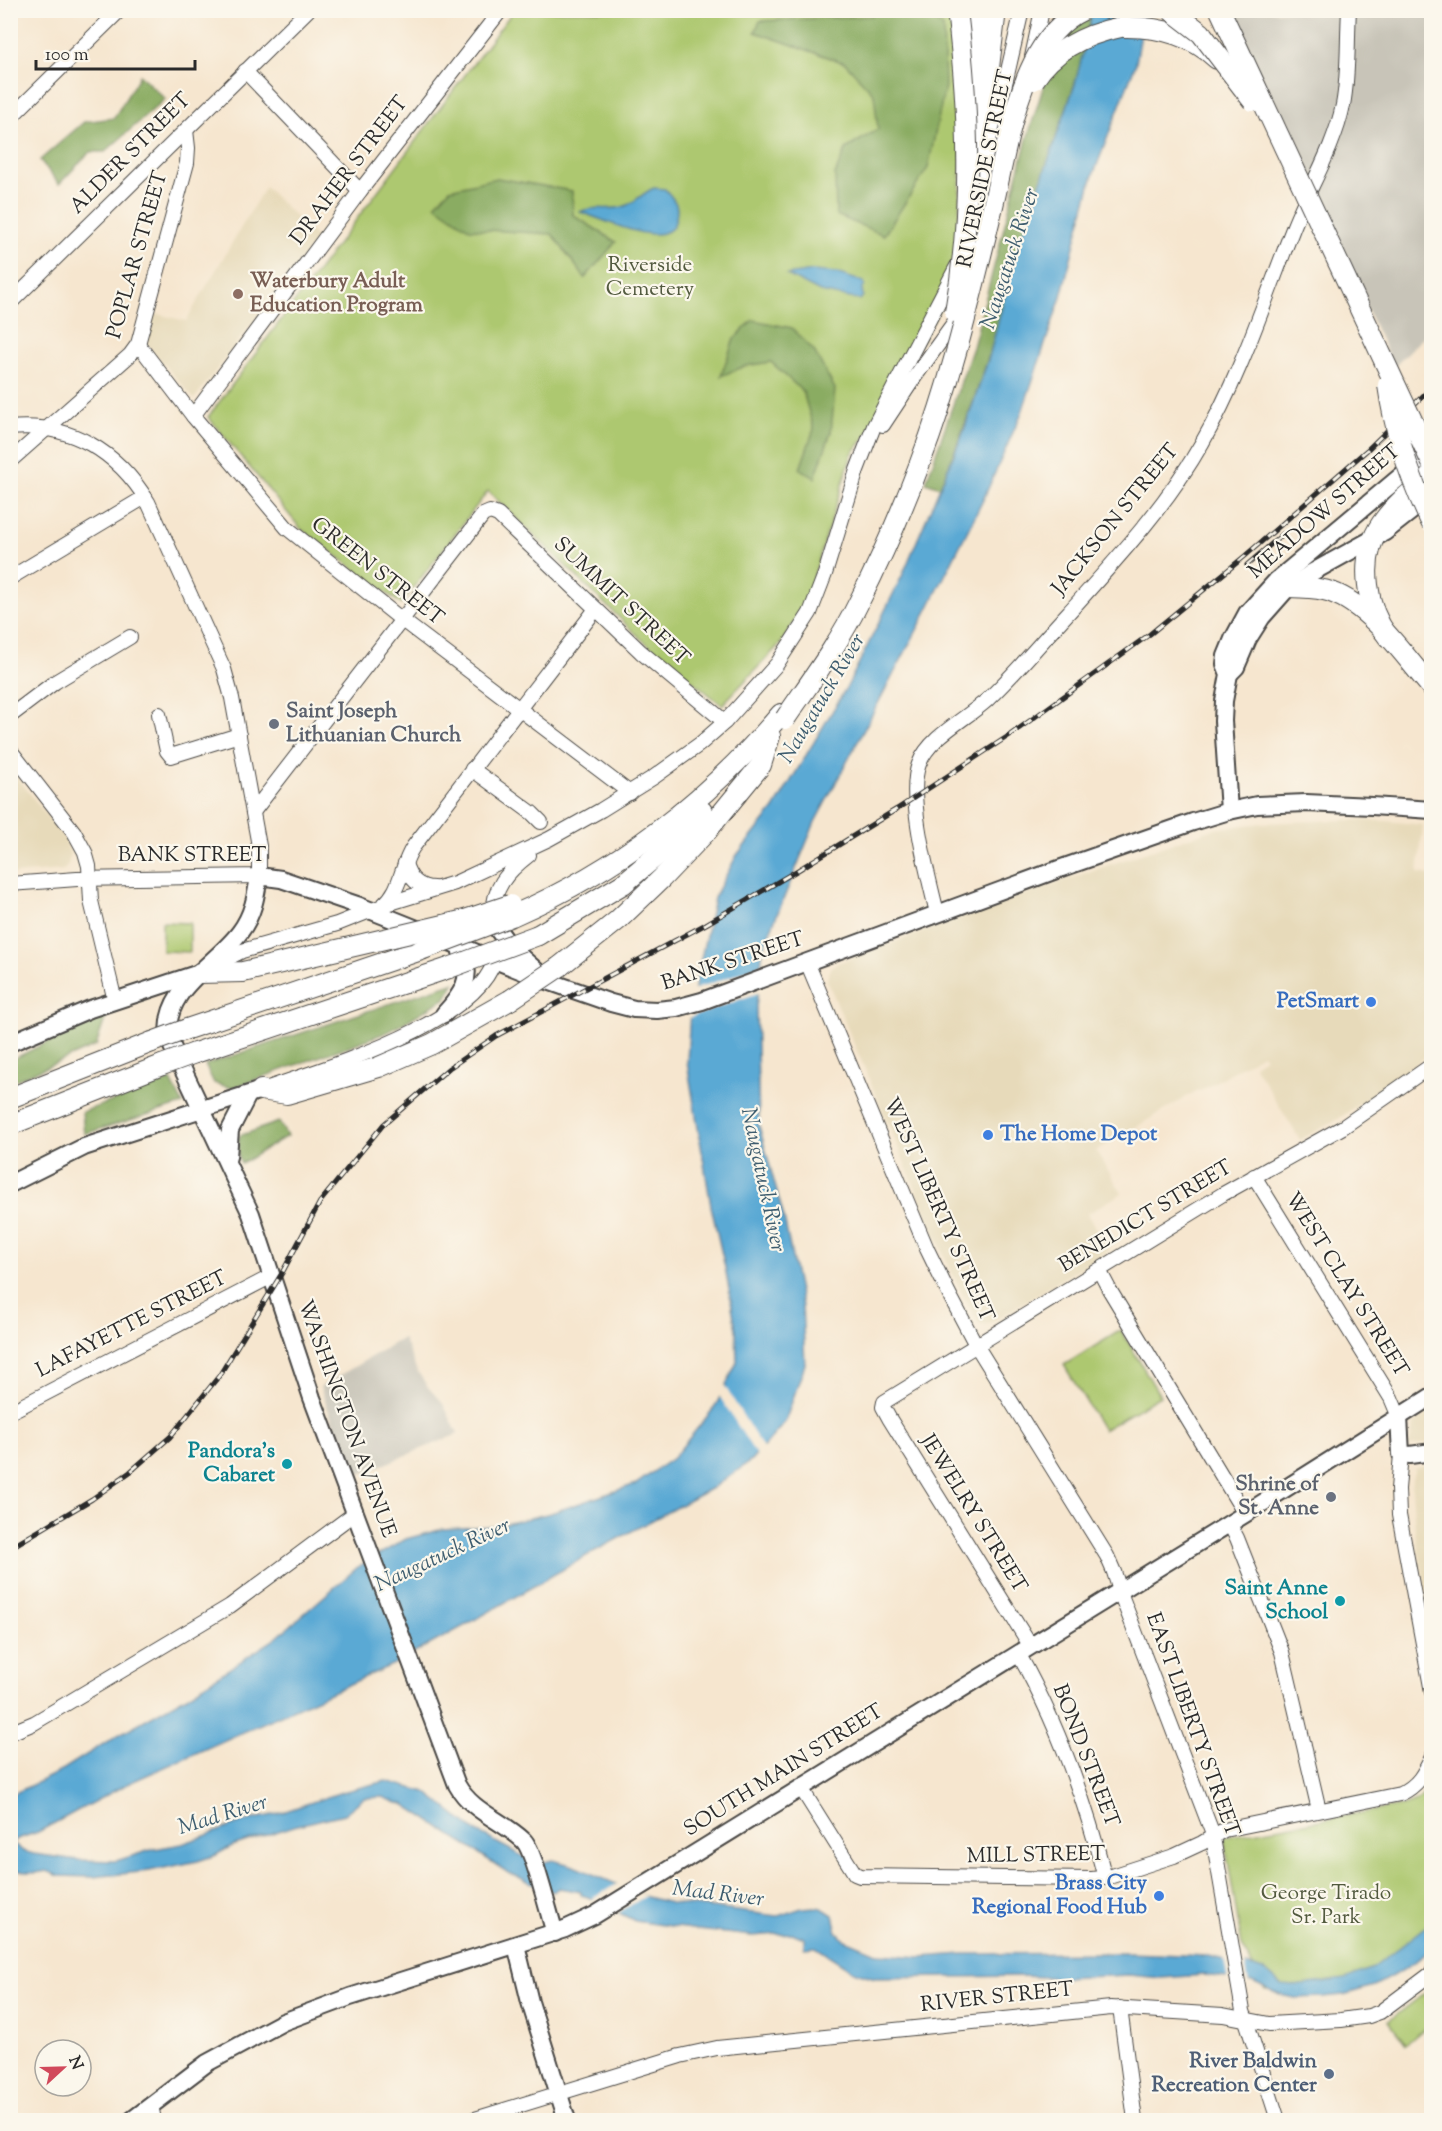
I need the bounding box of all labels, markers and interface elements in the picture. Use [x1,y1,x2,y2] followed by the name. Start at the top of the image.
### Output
[36,33,195,71] scale bar
[45,43,89,69] text: 100 m
[950,67,1022,271] street label: RIVERSIDE STREET
[63,86,199,222] street label: ALDER STREET
[284,90,416,252] street label: DRAHER STREET
[100,167,176,342] street label: POPLAR STREET
[973,184,1049,334] water label: Naugatuck River
[606,251,695,305] park label: Riverside Cemetery
[250,267,424,321] place label: Waterbury Adult Education Program
[231,287,245,301] marker: Waterbury Adult Education Program
[1045,437,1187,603] street label: JACKSON STREET
[1242,437,1408,587] street label: MEADOW STREET
[304,511,450,634] street label: GREEN STREET
[546,531,696,673] street label: SUMMIT STREET
[772,628,875,770] water label: Naugatuck River
[286,697,462,751] place label: Saint Joseph Lithuanian Church
[267,717,281,731] marker: Saint Joseph Lithuanian Church
[118,841,267,871] street label: BANK STREET
[658,925,809,999] street label: BANK STREET
[1277,987,1360,1017] place label: PetSmart
[1364,995,1378,1009] marker: PetSmart
[875,1093,1001,1327] street label: WEST LIBERTY STREET
[731,1105,793,1255] water label: Naugatuck River
[1000,1120,1158,1150] place label: The Home Depot
[981,1128,995,1142] marker: The Home Depot
[1054,1153,1239,1281] street label: BENEDICT STREET
[1277,1187,1415,1384] street label: WEST CLAY STREET
[31,1264,233,1386] street label: LAFAYETTE STREET
[289,1296,403,1542] street label: WASHINGTON AVENUE
[912,1428,1034,1599] street label: JEWELRY STREET
[188,1437,276,1491] place label: Pandora's Cabaret
[280,1457,294,1471] marker: Pandora's Cabaret
[1235,1470,1321,1524] place label: Shrine of St. Anne
[1324,1490,1338,1504] marker: Shrine of St. Anne
[370,1510,516,1601] water label: Naugatuck River
[1225,1574,1328,1628] place label: Saint Anne School
[1333,1594,1347,1608] marker: Saint Anne School
[1137,1609,1247,1841] street label: EAST LIBERTY STREET
[1044,1680,1126,1832] street label: BOND STREET
[678,1697,890,1845] street label: SOUTH MAIN STREET
[174,1787,272,1845] water label: Mad River
[967,1840,1106,1872] street label: MILL STREET
[972,1869,1148,1923] place label: Brass City Regional Food Hub
[670,1873,766,1917] water label: Mad River
[1261,1879,1391,1933] park label: George Tirado Sr. Park
[1152,1889,1166,1903] marker: Brass City Regional Food Hub
[919,1975,1075,2021] street label: RIVER STREET
[33,2038,93,2098] north arrow
[1152,2047,1318,2101] place label: River Baldwin Recreation Center
[62,2053,88,2074] text: N
[1322,2067,1336,2081] marker: River Baldwin Recreation Center

